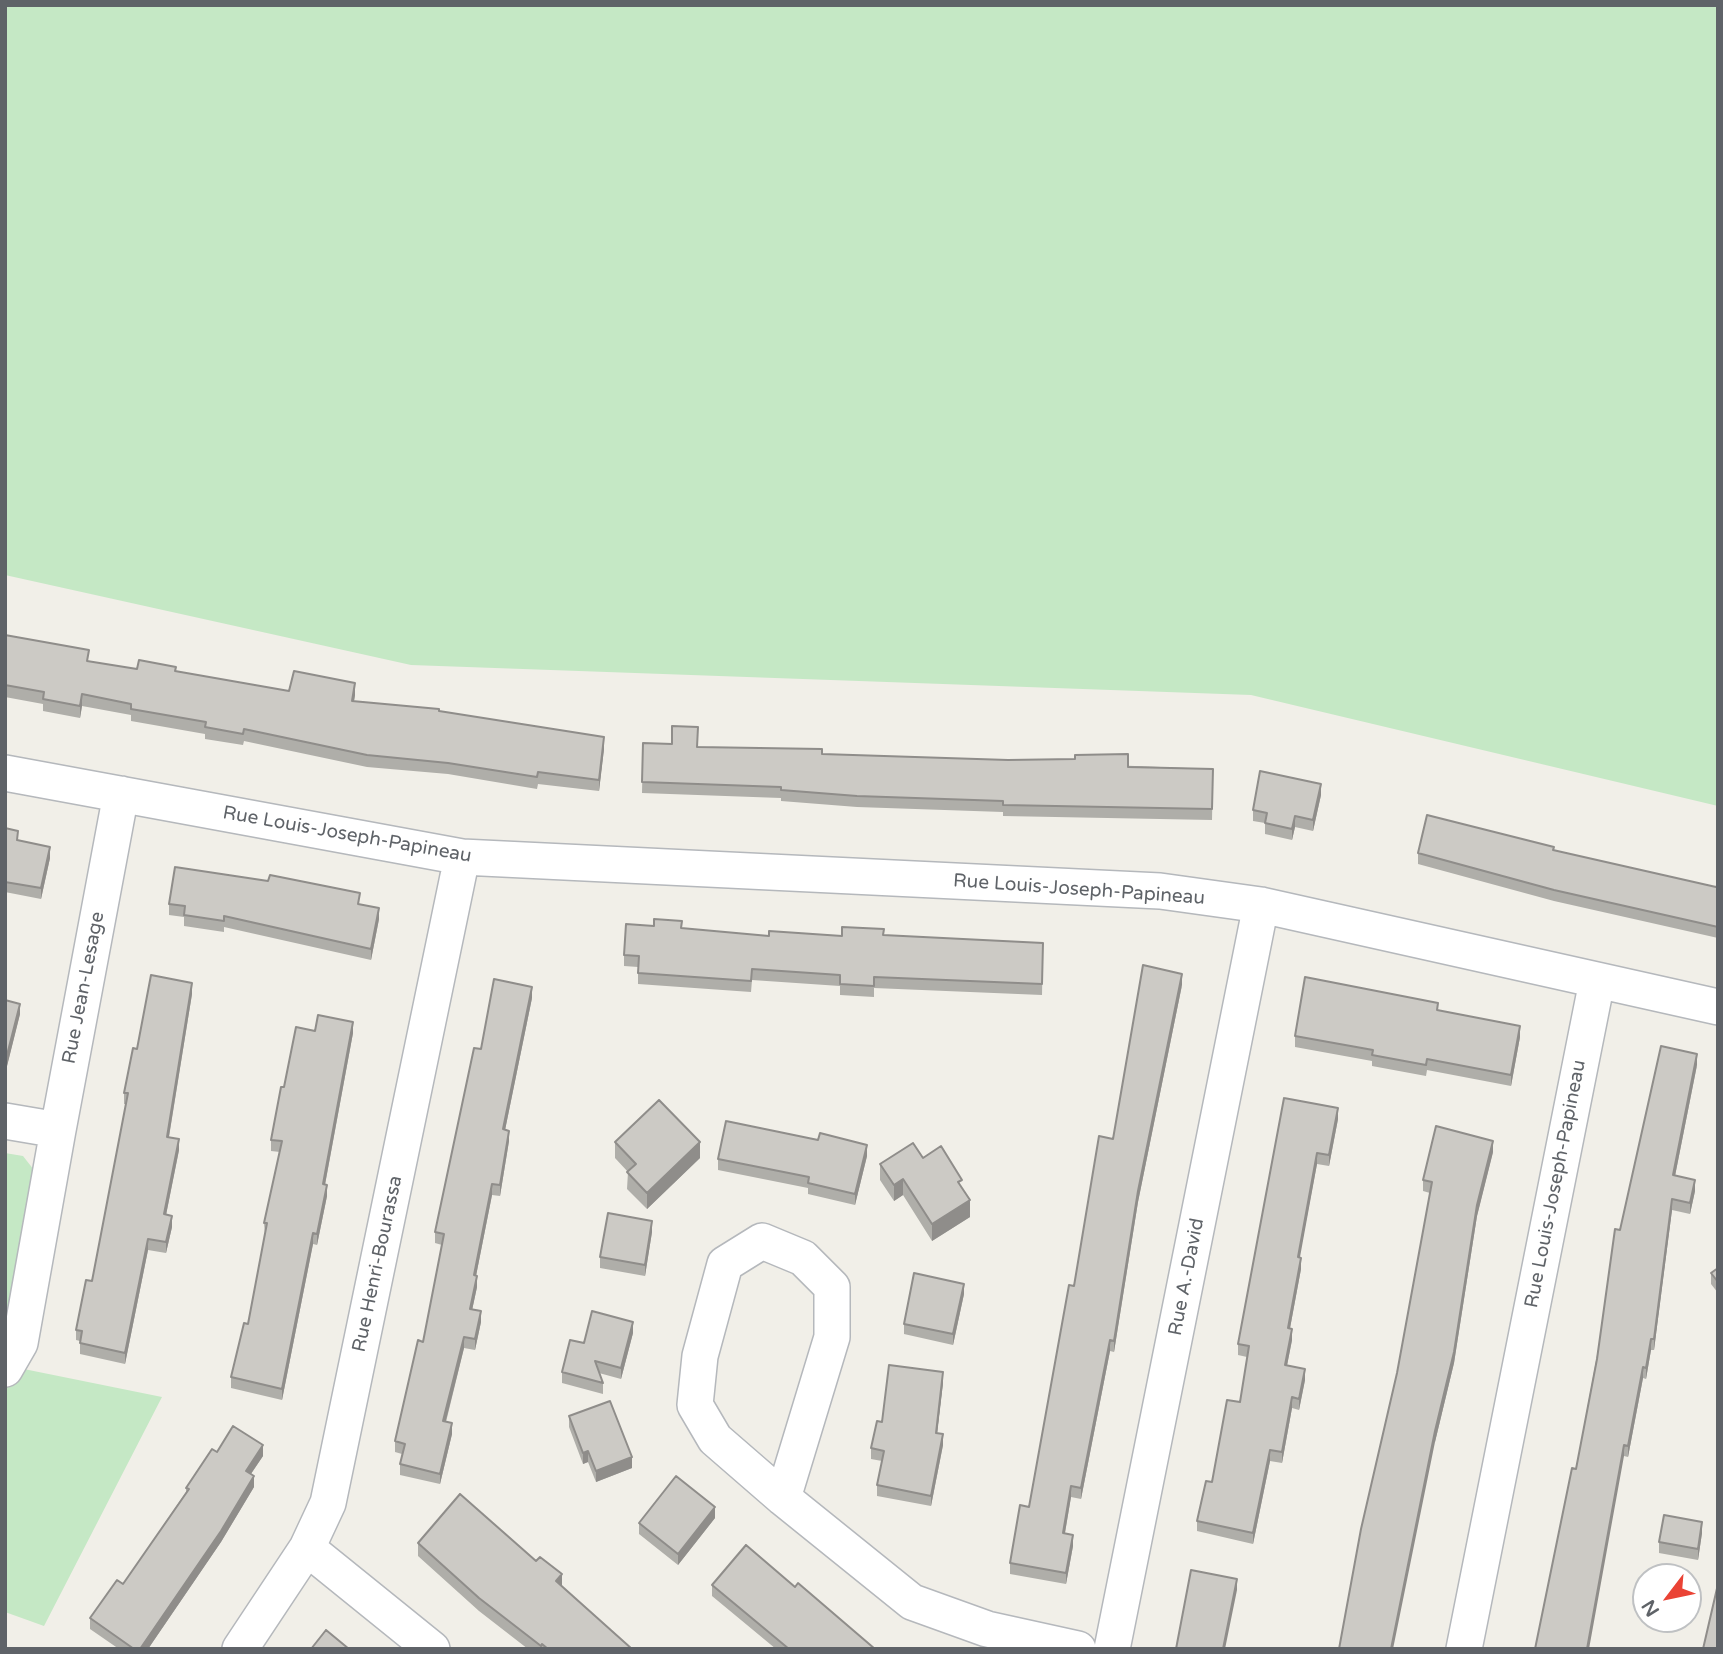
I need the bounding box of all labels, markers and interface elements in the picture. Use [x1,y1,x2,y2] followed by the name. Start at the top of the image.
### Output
[221,802,473,868] street label: Rue Louis-Joseph-Papineau
[952,870,1206,910] street label: Rue Louis-Joseph-Papineau
[58,910,110,1066] street label: Rue Jean-Lesage
[1521,1058,1591,1310] street label: Rue Louis-Joseph-Papineau
[348,1174,408,1354] street label: Rue Henri-Bourassa
[1164,1216,1210,1338] street label: Rue A.-David
[1632,1563,1702,1633] north arrow
[1638,1596,1664,1620] text: N

